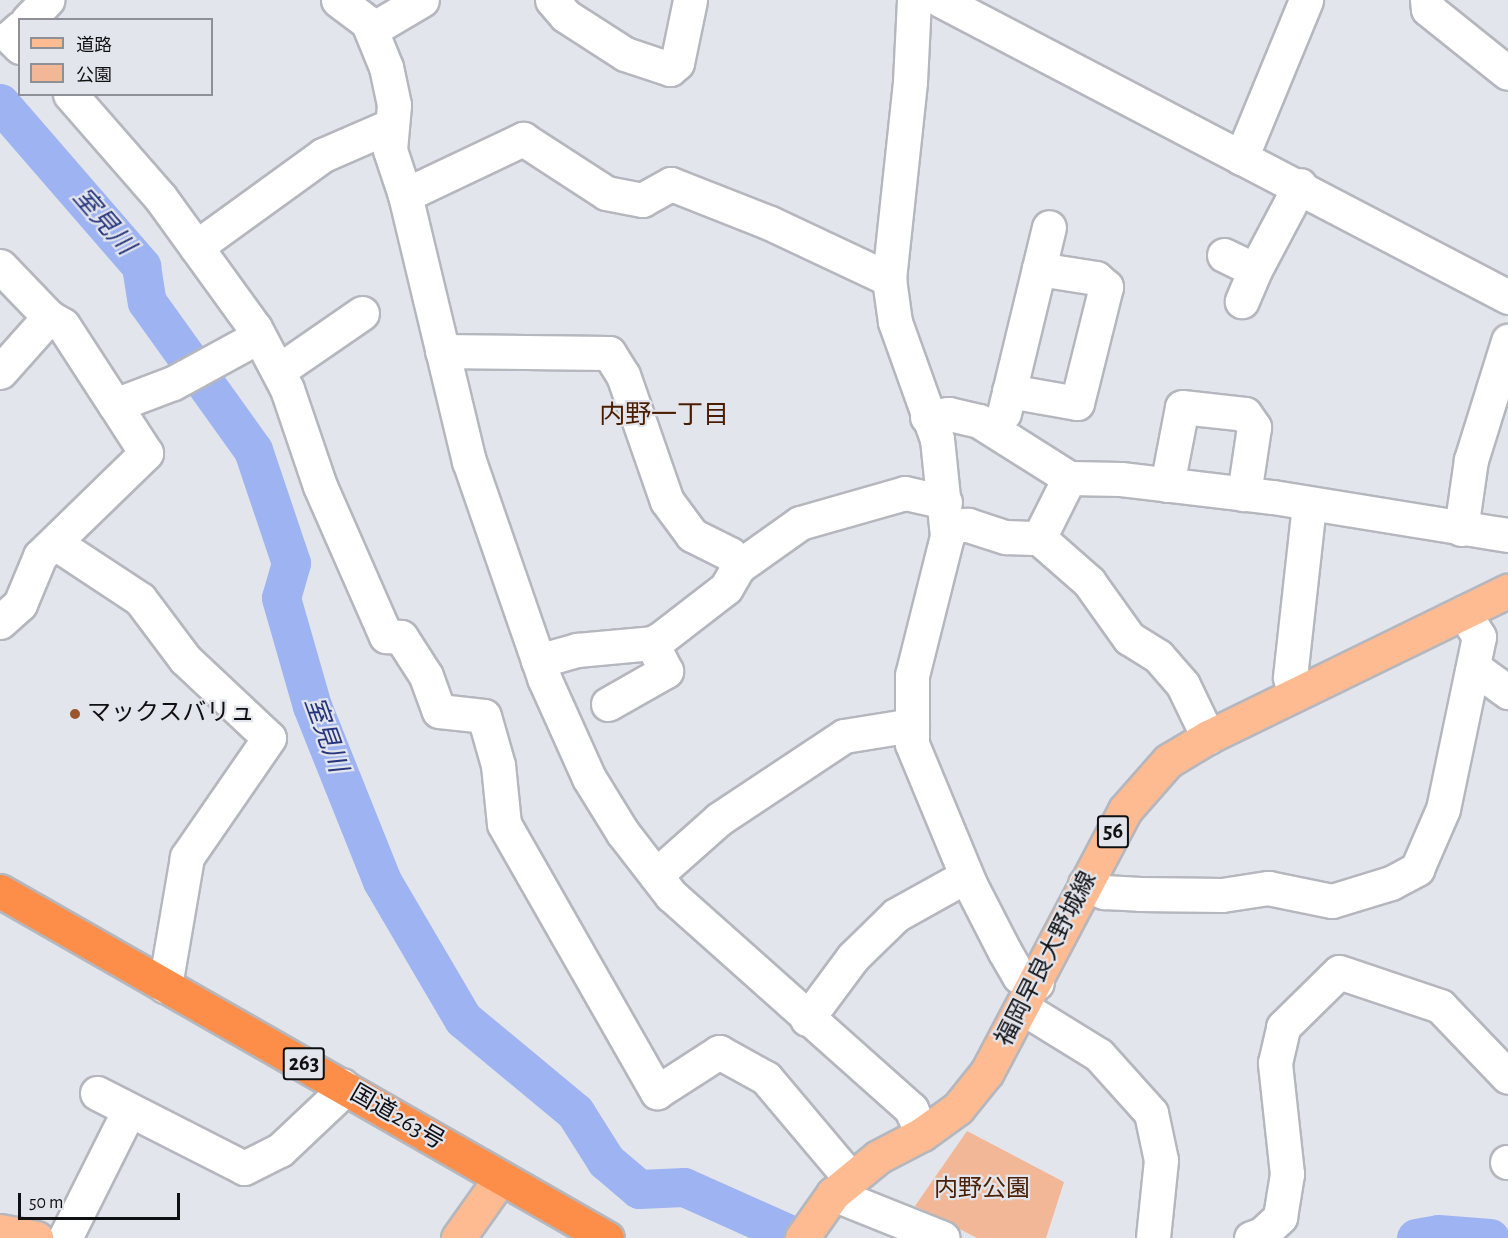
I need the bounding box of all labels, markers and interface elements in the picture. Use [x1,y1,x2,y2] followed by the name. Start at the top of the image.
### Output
[18,18,213,96] legend
[76,37,112,55] text: 道路
[76,67,112,85] text: 公園
[66,182,140,262] water label: 室見川
[599,400,729,432] district label: 内野一丁目
[297,693,353,777] water label: 室見川
[87,700,255,728] place label: マックスバリュ
[68,707,82,721] marker: マックスバリュ
[1096,813,1130,851] road number: 56
[991,867,1103,1051] street label: 福岡早良大野城線
[282,1045,326,1083] road number: 263
[345,1080,449,1156] street label: 国道263号
[934,1176,1030,1204] park label: 内野公園
[21,1181,183,1219] scale bar
[29,1194,63,1212] text: 50 m

